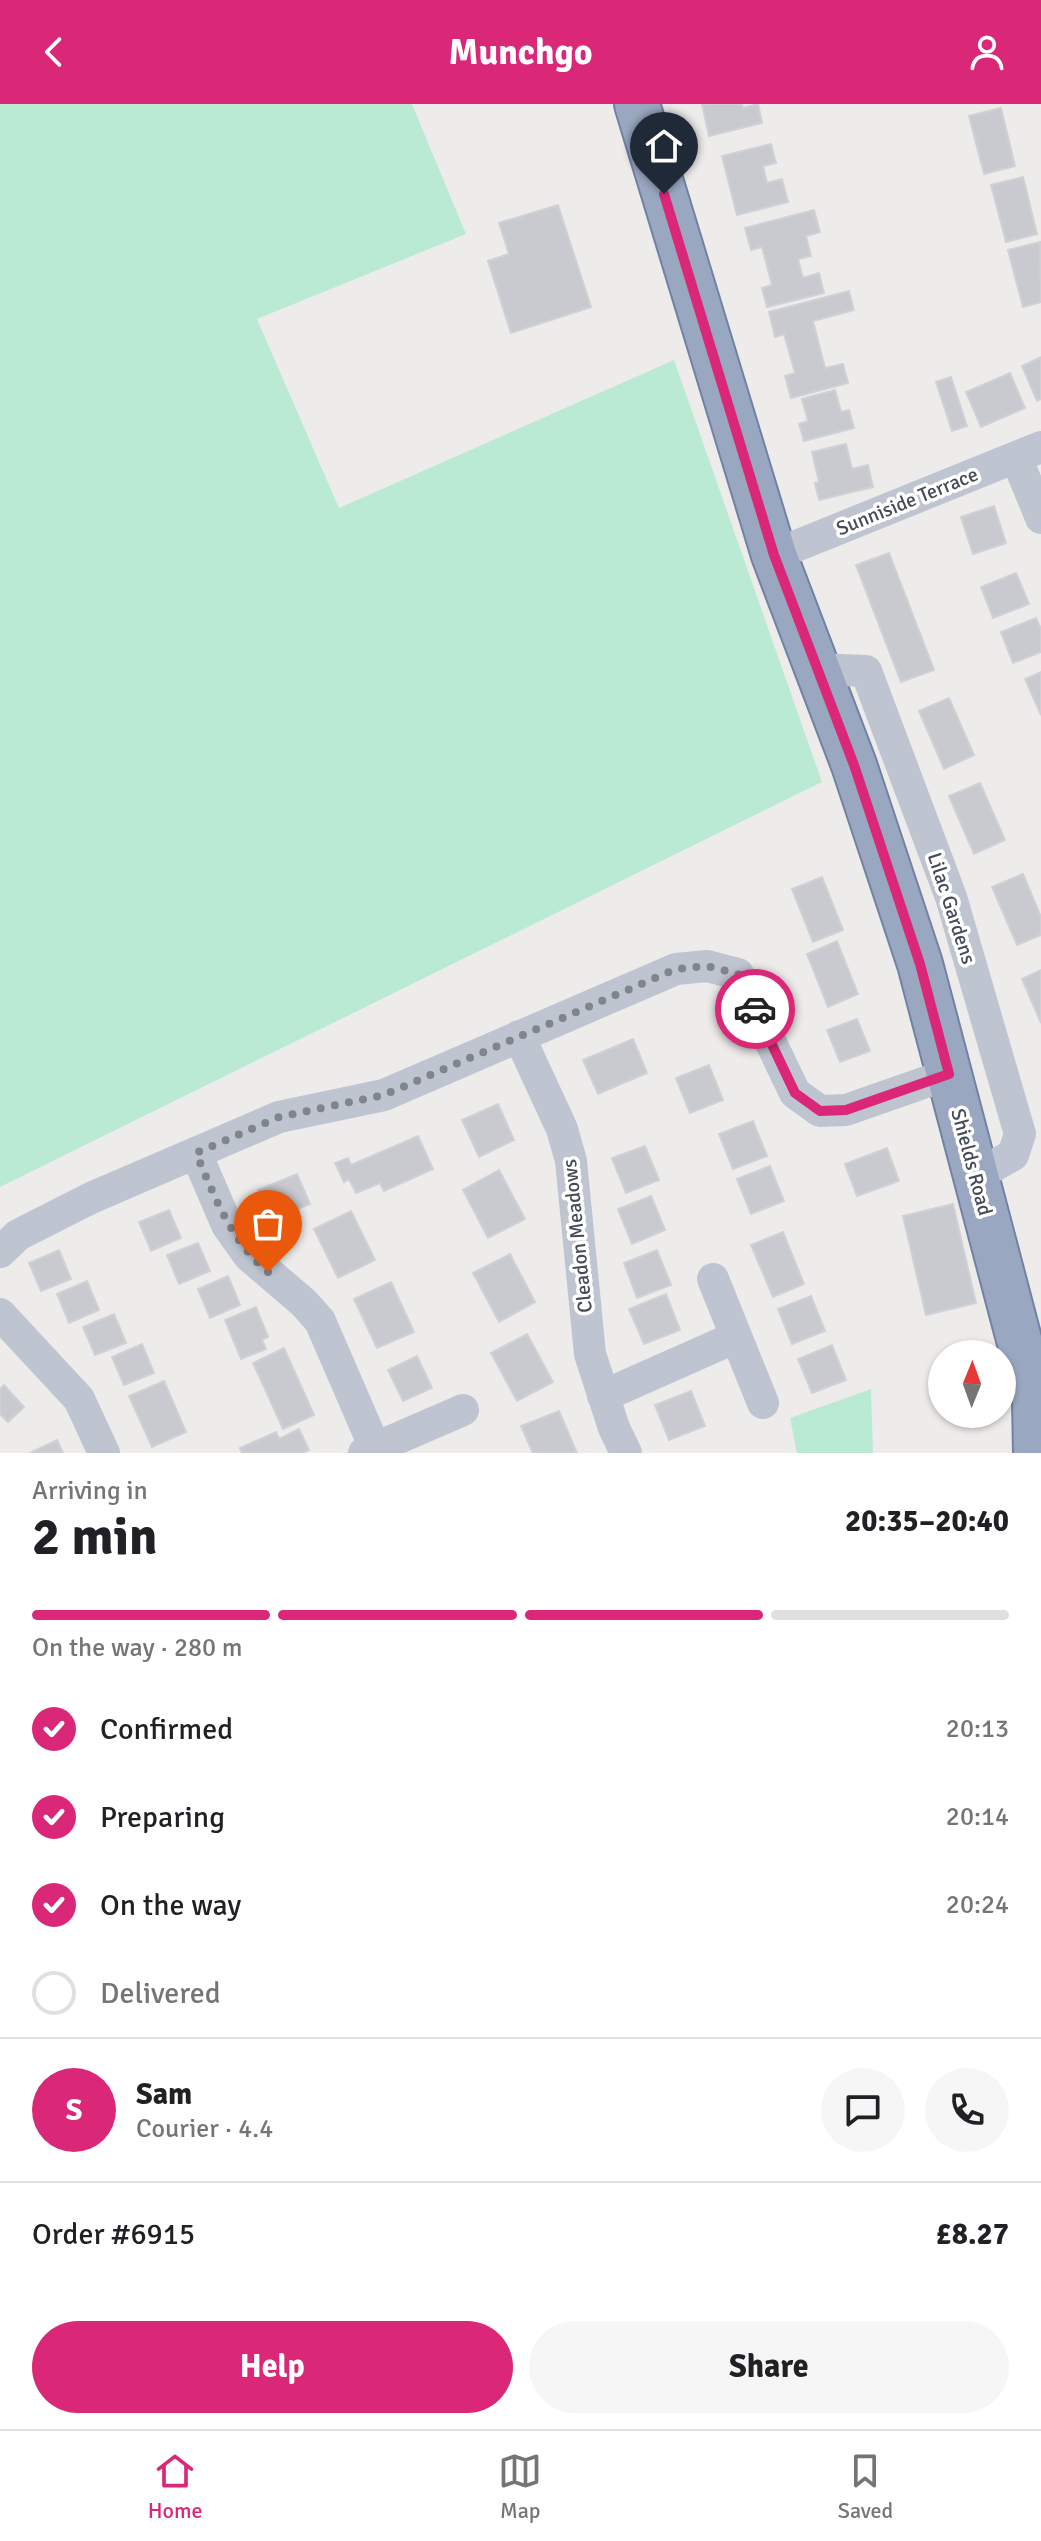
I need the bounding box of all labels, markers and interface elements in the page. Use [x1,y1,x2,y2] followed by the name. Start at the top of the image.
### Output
[32,30,76,74] icon: back
[448,30,593,75] text: Munchgo
[965,30,1009,74] icon: person
[630,112,698,194] pin
[642,124,686,168] icon: home
[833,462,982,541] street label: Sunniside Terrace
[922,849,981,967] street label: Lilac Gardens
[715,969,795,1049] courier
[733,987,777,1031] icon: car
[945,1106,998,1218] street label: Shields Road
[557,1158,598,1314] street label: Cleadon Meadows
[234,1190,302,1272] pin
[246,1202,290,1246] icon: bag
[928,1340,1016,1428] north arrow
[928,1340,1016,1428] map controls
[32,1475,148,1507] text: Arriving in
[845,1503,1009,1540] text: 20:35–20:40
[32,1505,158,1569] text: 2 min
[32,1632,242,1664] text: On the way · 280 m
[32,1707,76,1751] icon: check
[100,1711,233,1748] text: Confirmed
[946,1713,1009,1745] text: 20:13
[32,1795,76,1839] icon: check
[100,1799,225,1836] text: Preparing
[946,1801,1009,1833] text: 20:14
[32,1883,76,1927] icon: check
[100,1887,241,1924] text: On the way
[946,1889,1009,1921] text: 20:24
[100,1975,221,2012] text: Delivered
[821,2068,905,2152] button: chat
[925,2068,1009,2152] button: phone
[136,2076,192,2113] text: Sam
[66,2092,82,2129] text: S
[136,2113,273,2145] text: Courier · 4.4
[32,2216,195,2253] text: Order #6915
[936,2216,1009,2253] text: £8.27
[32,2321,513,2413] button: Help
[529,2321,1009,2413] button: Share
[148,2449,203,2524] tab: Home
[498,2449,542,2524] tab: Map
[838,2449,893,2524] tab: Saved

